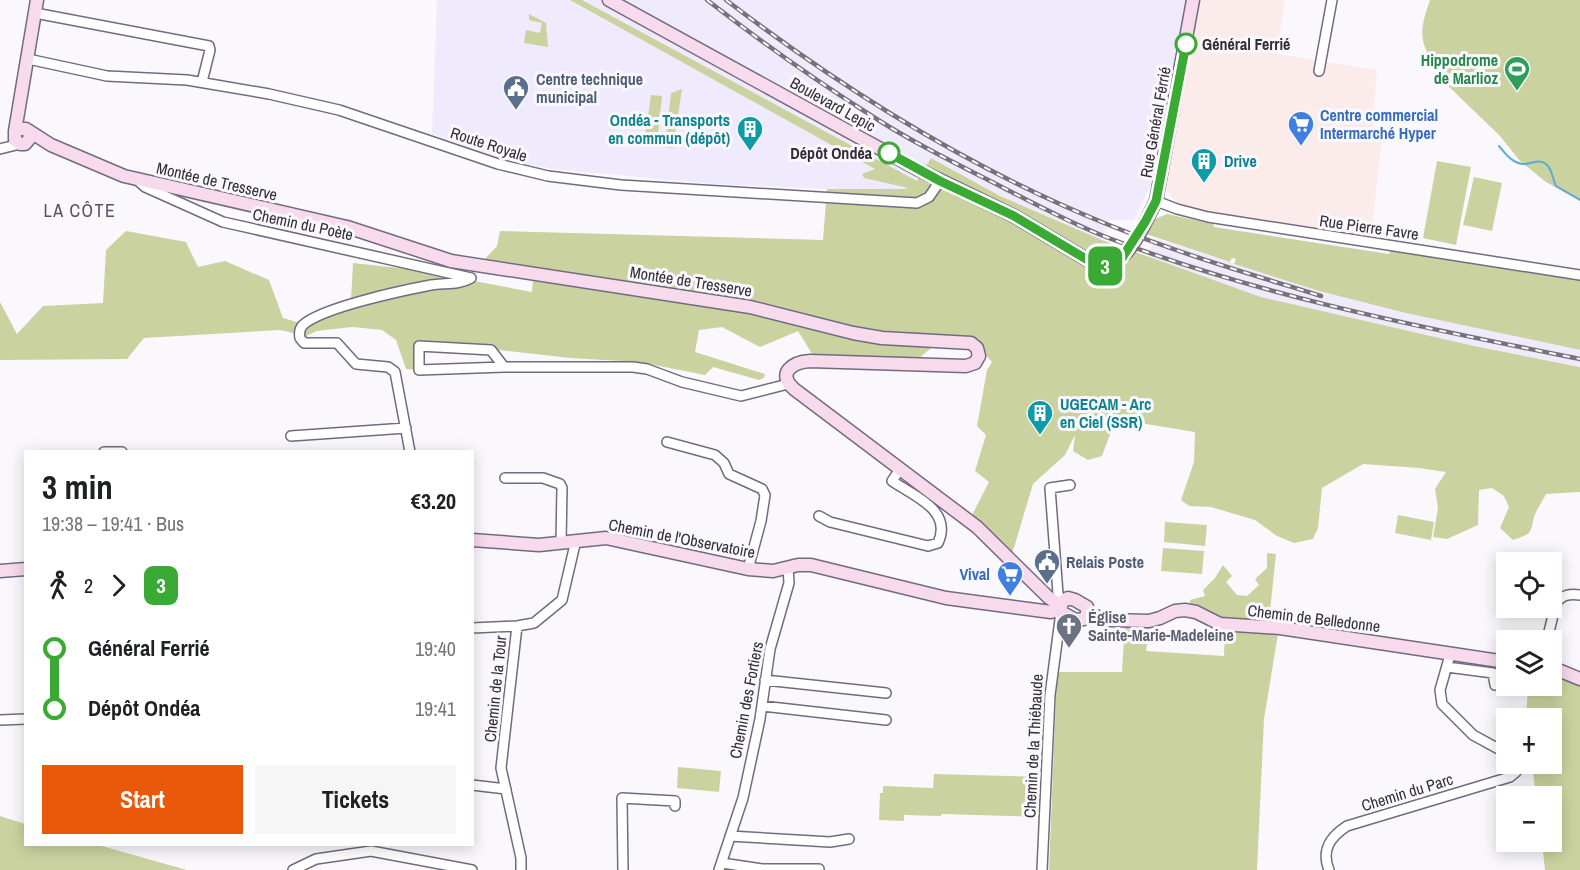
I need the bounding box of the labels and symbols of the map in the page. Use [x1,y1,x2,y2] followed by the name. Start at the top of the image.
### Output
[1175,33,1197,55] marker: Général Ferrié
[1202,33,1290,55] place label: Général Ferrié
[1421,49,1498,89] place label: Hippodrome de Marlioz
[1502,54,1532,92] sports icon: Hippodrome de Marlioz
[1134,65,1176,179] street label: Rue Général Férrié
[536,68,643,108] place label: Centre technique municipal
[786,71,880,137] street label: Boulevard Lepic
[501,73,531,111] public building icon: Centre technique municipal
[1320,104,1438,144] place label: Centre commercial Intermarché Hyper
[608,109,730,149] place label: Ondéa - Transports en commun (dépôt)
[1286,109,1316,147] supermarket icon: Centre commercial Intermarché Hyper
[735,114,765,152] building icon: Ondéa - Transports en commun (dépôt)
[448,121,530,167] street label: Route Royale
[790,142,873,164] place label: Dépôt Ondéa
[878,142,900,164] marker: Dépôt Ondéa
[1189,146,1219,184] building icon: Drive
[1224,150,1257,172] place label: Drive
[154,156,280,206] street label: Montée de Tresserve
[44,198,116,223] district label: LA CÔTE
[251,203,355,245] street label: Chemin du Poète
[1318,209,1420,245] street label: Rue Pierre Favre
[1086,246,1124,286] line badge: 3
[628,260,754,302] street label: Montée de Tresserve
[1060,393,1151,433] place label: UGECAM - Arc en Ciel (SSR)
[1025,398,1055,436] building icon: UGECAM - Arc en Ciel (SSR)
[607,513,757,563] street label: Chemin de l'Observatoire
[1032,547,1062,585] public building icon: Relais Poste
[1066,551,1144,573] place label: Relais Poste
[995,559,1025,597] supermarket icon: Vival
[960,563,990,585] place label: Vival
[1246,599,1382,637] street label: Chemin de Belledonne
[1088,606,1234,646] place label: Église Sainte-Marie-Madeleine
[1054,611,1084,649] church icon: Église Sainte-Marie-Madeleine
[478,634,512,743] street label: Chemin de la Tour
[724,640,768,760] street label: Chemin des Fortiers
[1018,673,1048,819] street label: Chemin de la Thiébaude
[1358,767,1456,816] street label: Chemin du Parc

